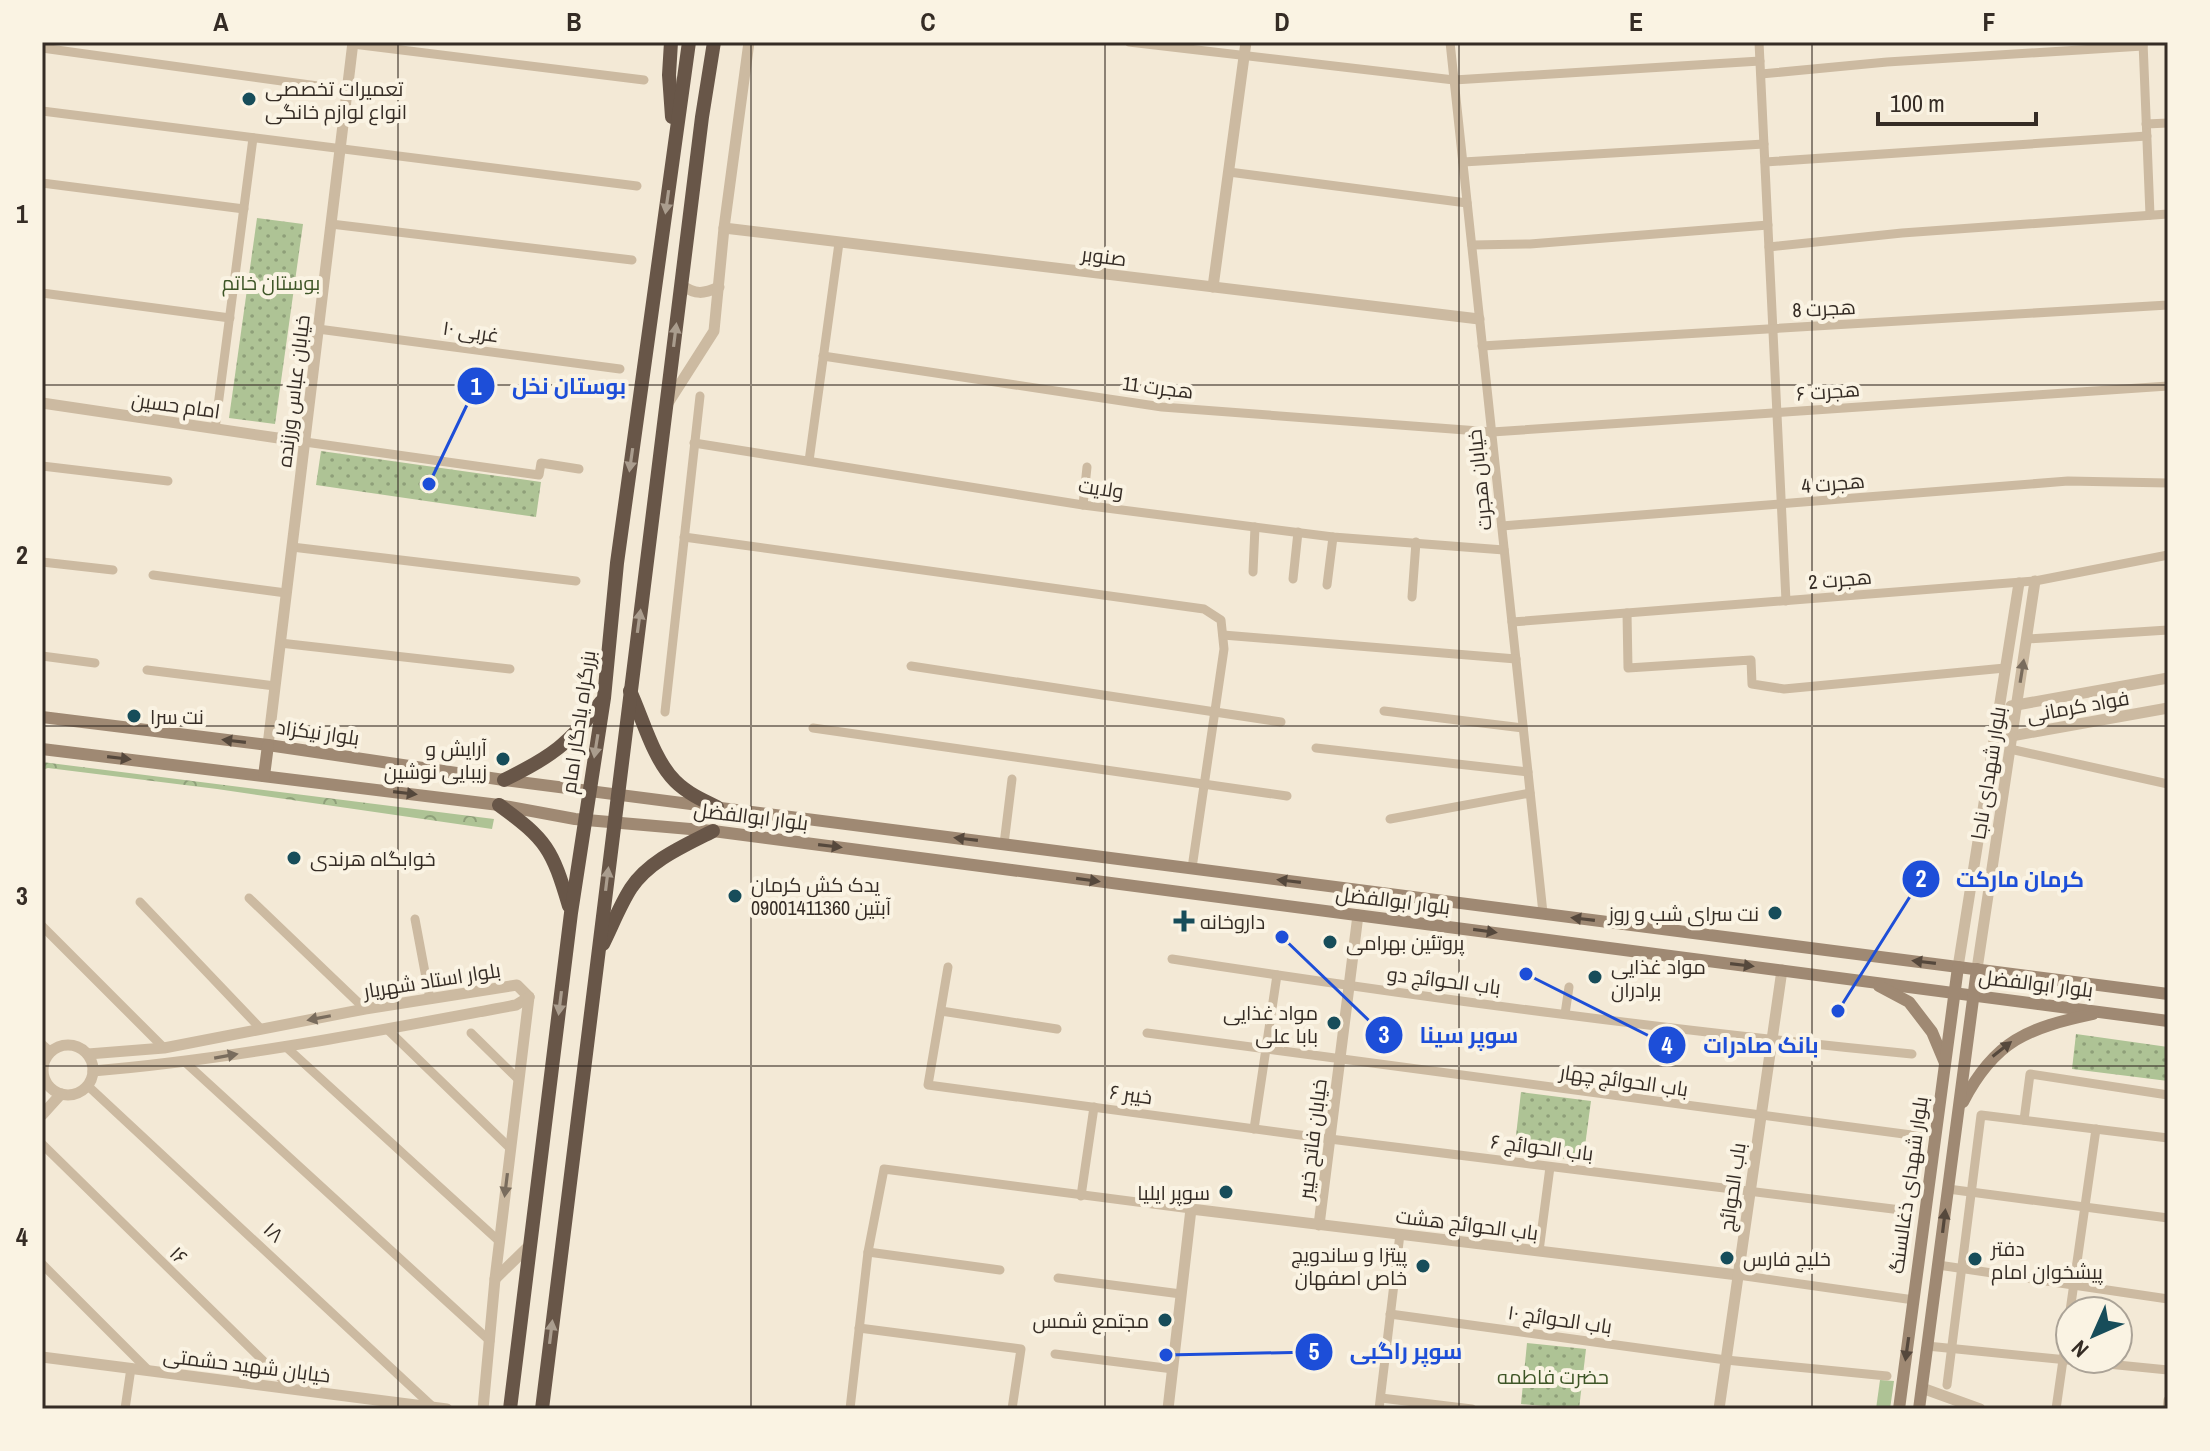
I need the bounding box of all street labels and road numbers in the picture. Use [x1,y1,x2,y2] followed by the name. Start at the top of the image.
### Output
[1079,240,1128,272] street label: صنوبر
[1792,293,1856,323] street label: هجرت 8
[270,313,316,469] street label: خیابان عباس ورزنده
[441,314,501,348] street label: غربی ۱۰
[1121,369,1195,405] street label: هجرت 11
[1795,375,1861,407] street label: هجرت ۶
[130,385,222,426] street label: امام حسین
[1460,428,1498,532] street label: خیابان هجرت
[1800,467,1866,499] street label: هجرت 4
[1077,471,1125,505] street label: ولایت
[1807,563,1873,595] street label: هجرت 2
[555,649,602,796] street label: بزرگراه یادگار امام
[2025,684,2131,728] street label: فواد کرمانی
[1964,704,2012,842] street label: بلوار شهدای ناجا
[275,713,361,751] street label: بلوار نیکزاد
[692,796,810,836] street label: بلوار ابوالفضل
[1334,880,1452,920] street label: بلوار ابوالفضل
[361,956,502,1004] street label: بلوار استاد شهریار
[1385,960,1502,1001] street label: باب الحوائج دو
[1977,963,2095,1003] street label: بلوار ابوالفضل
[1557,1057,1690,1103] street label: باب الحوائج چهار
[1291,1077,1334,1202] street label: خیابان فاتح خیبر
[1108,1078,1154,1110] street label: خیبر ۶
[1882,1095,1934,1275] street label: بلوار شهدای ذغالسنگ
[1489,1127,1595,1168] street label: باب الحوائج ۶
[1712,1141,1753,1233] street label: باب الحوائج
[1394,1202,1540,1247] street label: باب الحوائج هشت
[258,1216,290,1248] street label: ۱۸
[164,1240,194,1270] street label: ۱۶
[1506,1298,1614,1341] street label: باب الحوائج ۱۰
[162,1341,332,1389] street label: خیابان شهید حشمتی

